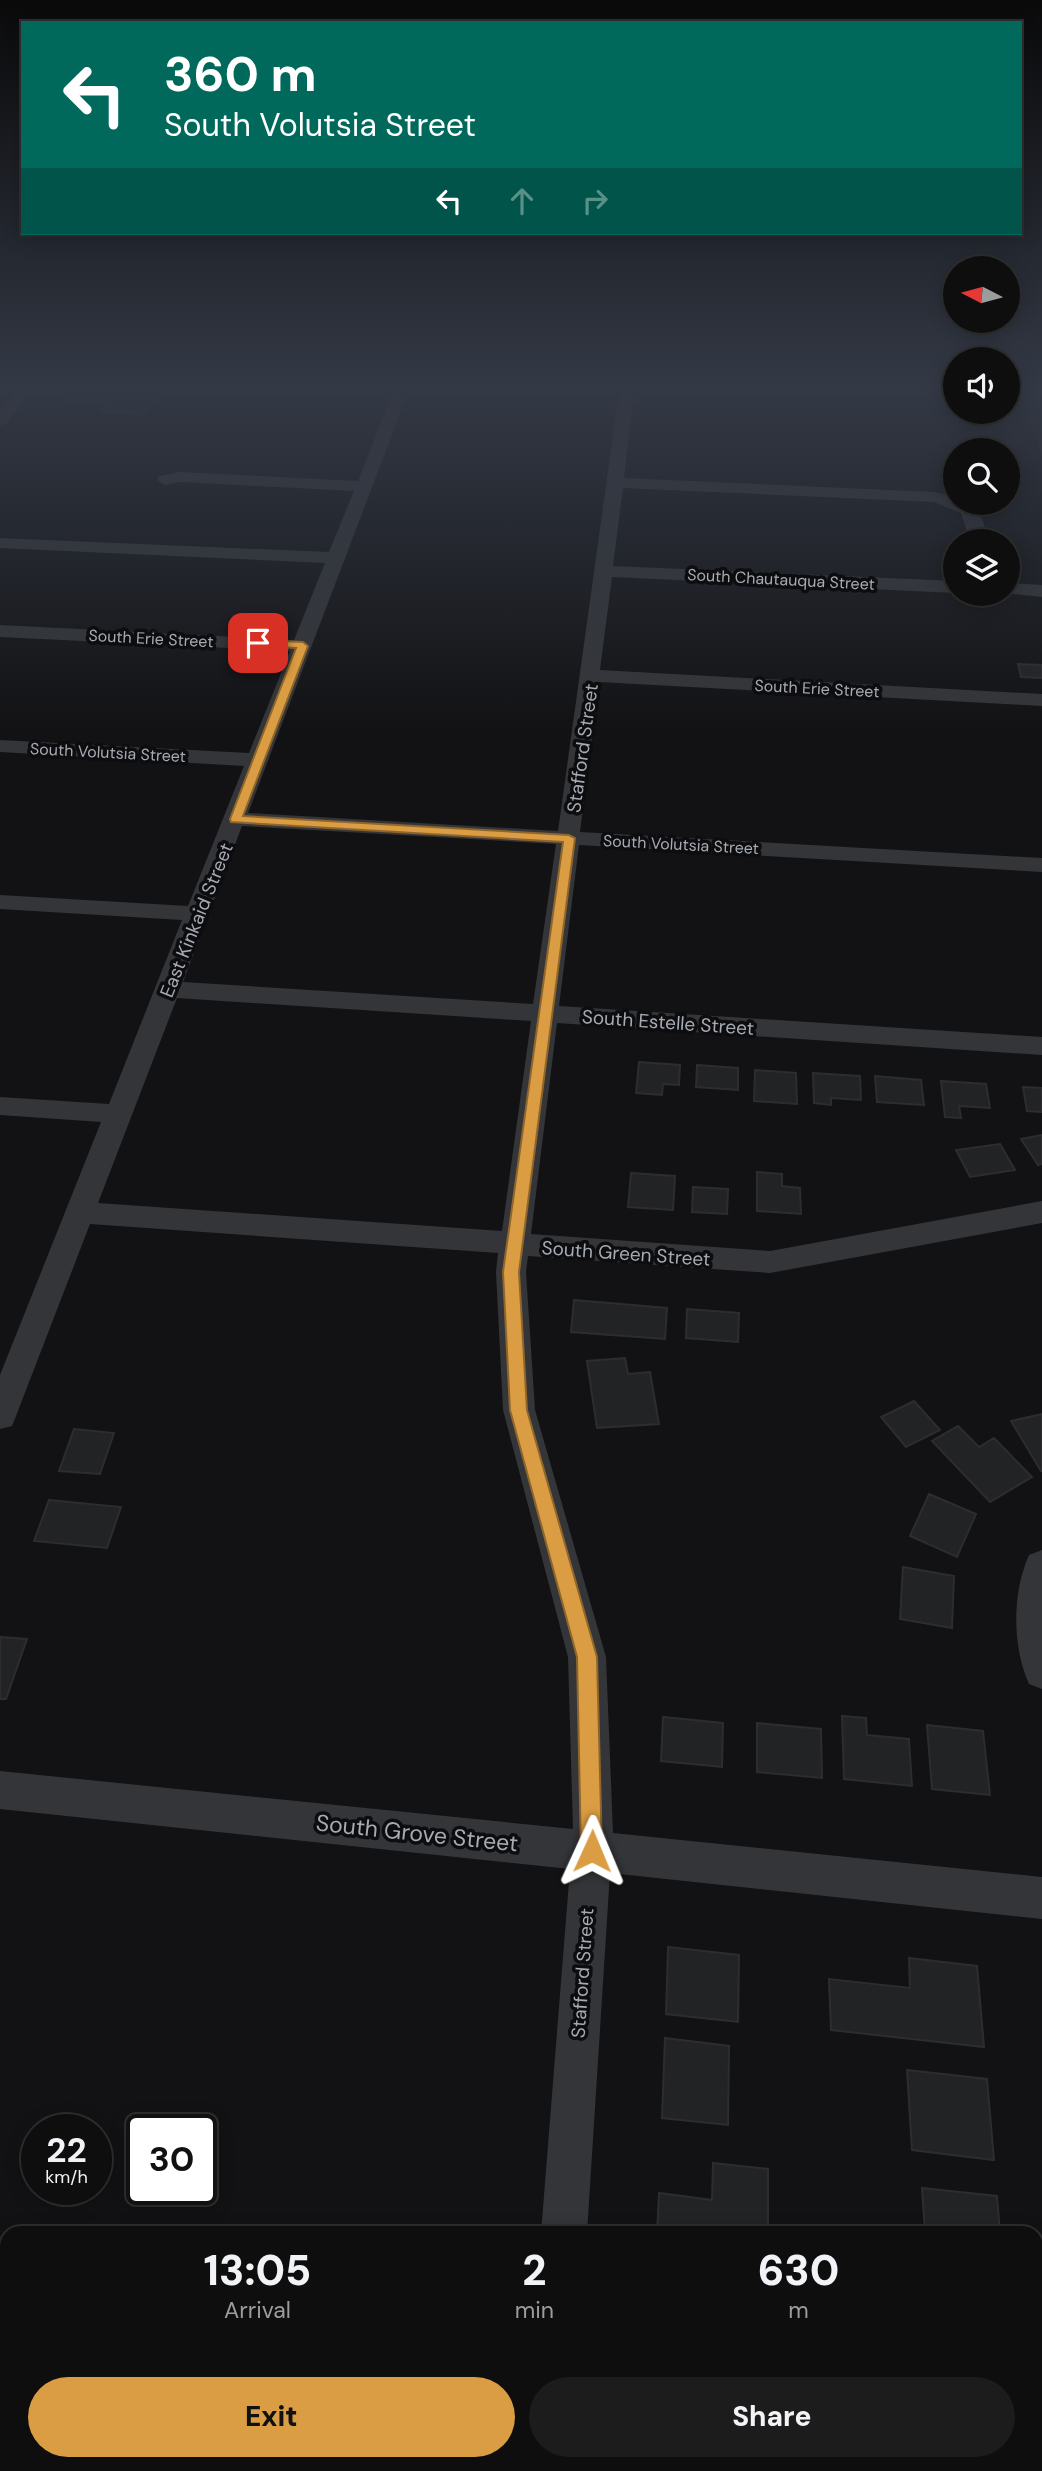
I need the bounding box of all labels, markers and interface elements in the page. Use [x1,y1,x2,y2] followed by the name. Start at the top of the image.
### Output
[164,42,317,106] text: 360 m
[49,49,140,140] icon: left
[164,104,476,146] text: South Volutsia Street
[430,182,468,220] icon: left
[503,182,541,220] icon: ahead
[576,182,614,220] icon: right
[943,256,1020,332] north arrow
[943,256,1020,606] map controls
[943,347,1020,424] button: sound
[943,438,1020,515] button: search
[943,529,1020,606] button: layers
[687,564,875,595] street label: South Chautauqua Street
[228,613,288,673] pin
[239,624,277,662] icon: arrive
[88,625,214,652] street label: South Erie Street
[754,675,880,702] street label: South Erie Street
[561,682,604,814] street label: Stafford Street
[30,738,186,767] street label: South Volutsia Street
[603,830,759,859] street label: South Volutsia Street
[154,839,239,1001] street label: East Kinkaid Street
[581,1004,755,1041] street label: South Estelle Street
[541,1235,711,1272] street label: South Green Street
[314,1807,520,1859] street label: South Grove Street
[555,1814,629,1888] position arrow
[565,1907,600,2039] street label: Stafford Street
[126,2114,217,2205] speed limit sign: 30
[46,2127,87,2173] text: 22
[45,2165,88,2189] text: km/h
[204,2243,311,2298] text: 13:05
[522,2243,547,2298] text: 2
[758,2243,839,2298] text: 630
[224,2295,291,2325] text: Arrival
[515,2295,554,2325] text: min
[788,2295,809,2325] text: m
[28,2377,515,2457] button: Exit
[529,2377,1015,2457] button: Share

